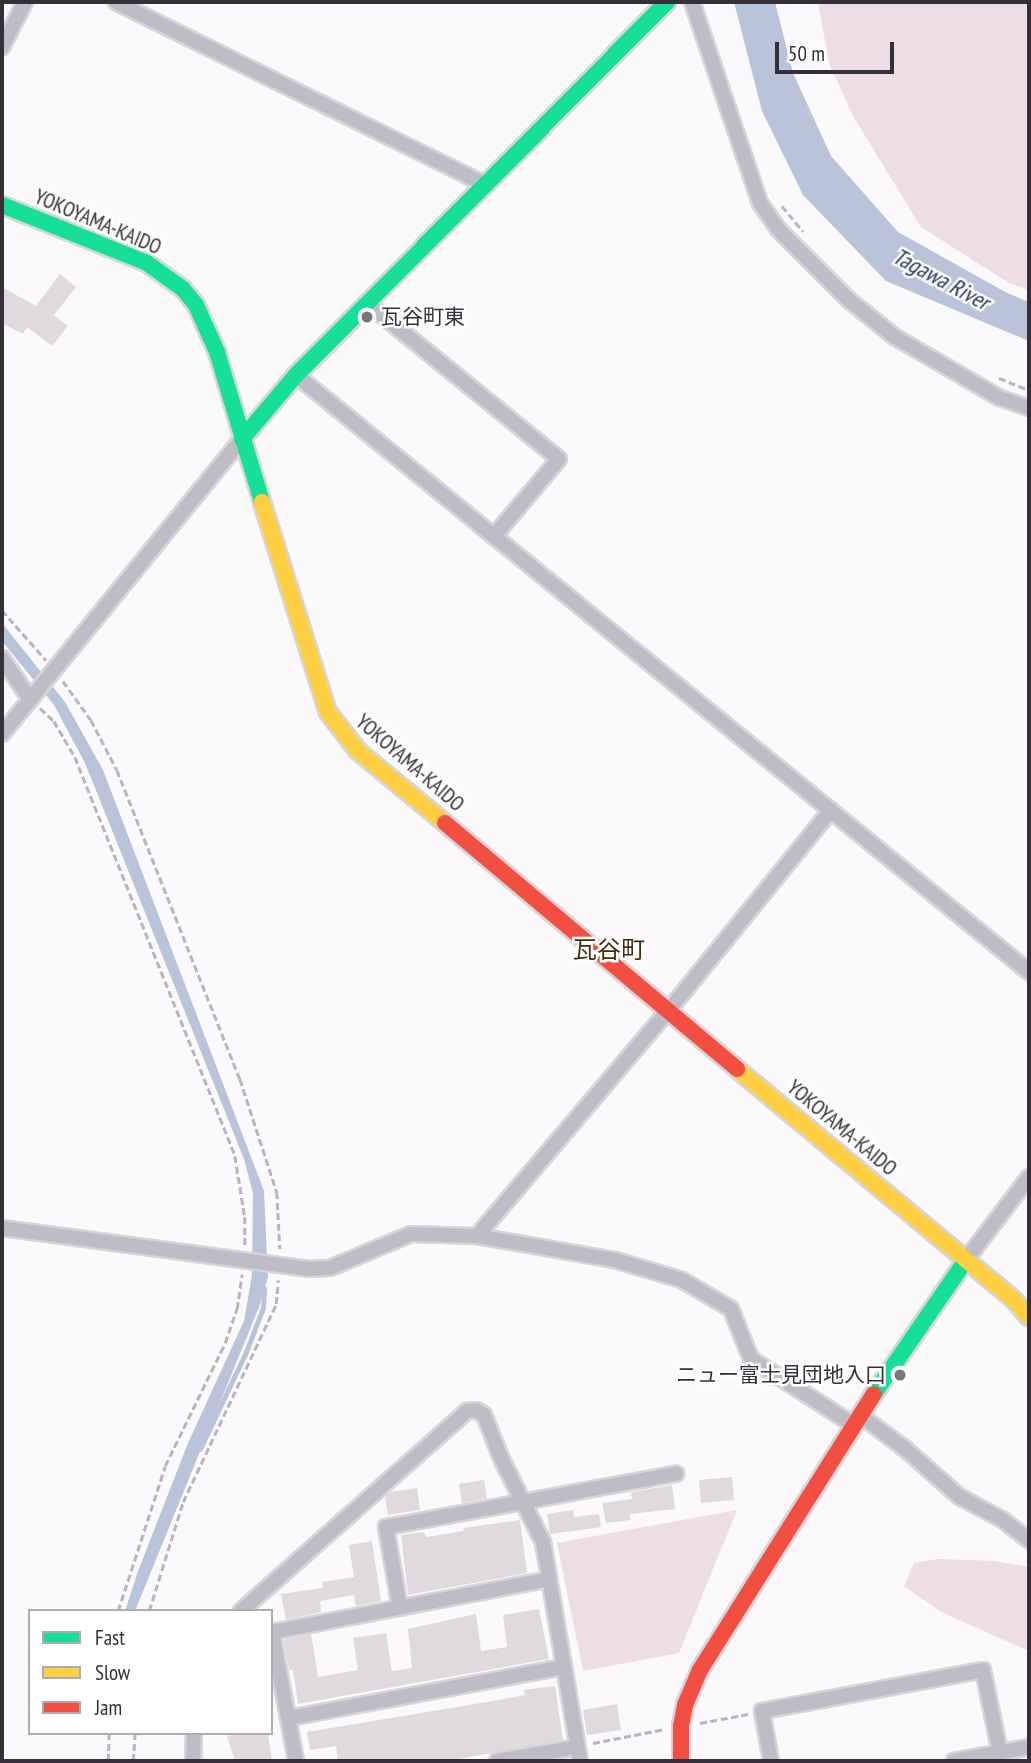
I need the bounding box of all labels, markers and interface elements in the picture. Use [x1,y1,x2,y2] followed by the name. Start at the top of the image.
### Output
[779,28,898,72] scale bar
[788,40,825,67] text: 50 m
[31,184,165,260] street label: YOKOYAMA-KAIDO
[888,242,994,316] water label: Tagawa River
[381,304,465,330] place label: 瓦谷町東
[359,309,375,325] marker: 瓦谷町東
[351,709,469,817] street label: YOKOYAMA-KAIDO
[573,936,645,964] district label: 瓦谷町
[782,1075,902,1181] street label: YOKOYAMA-KAIDO
[676,1362,886,1388] place label: ニュー富士見団地入口
[892,1367,908,1383] marker: ニュー富士見団地入口
[28,1609,273,1735] legend
[95,1624,125,1651] text: Fast
[95,1659,130,1686] text: Slow
[95,1694,122,1721] text: Jam

